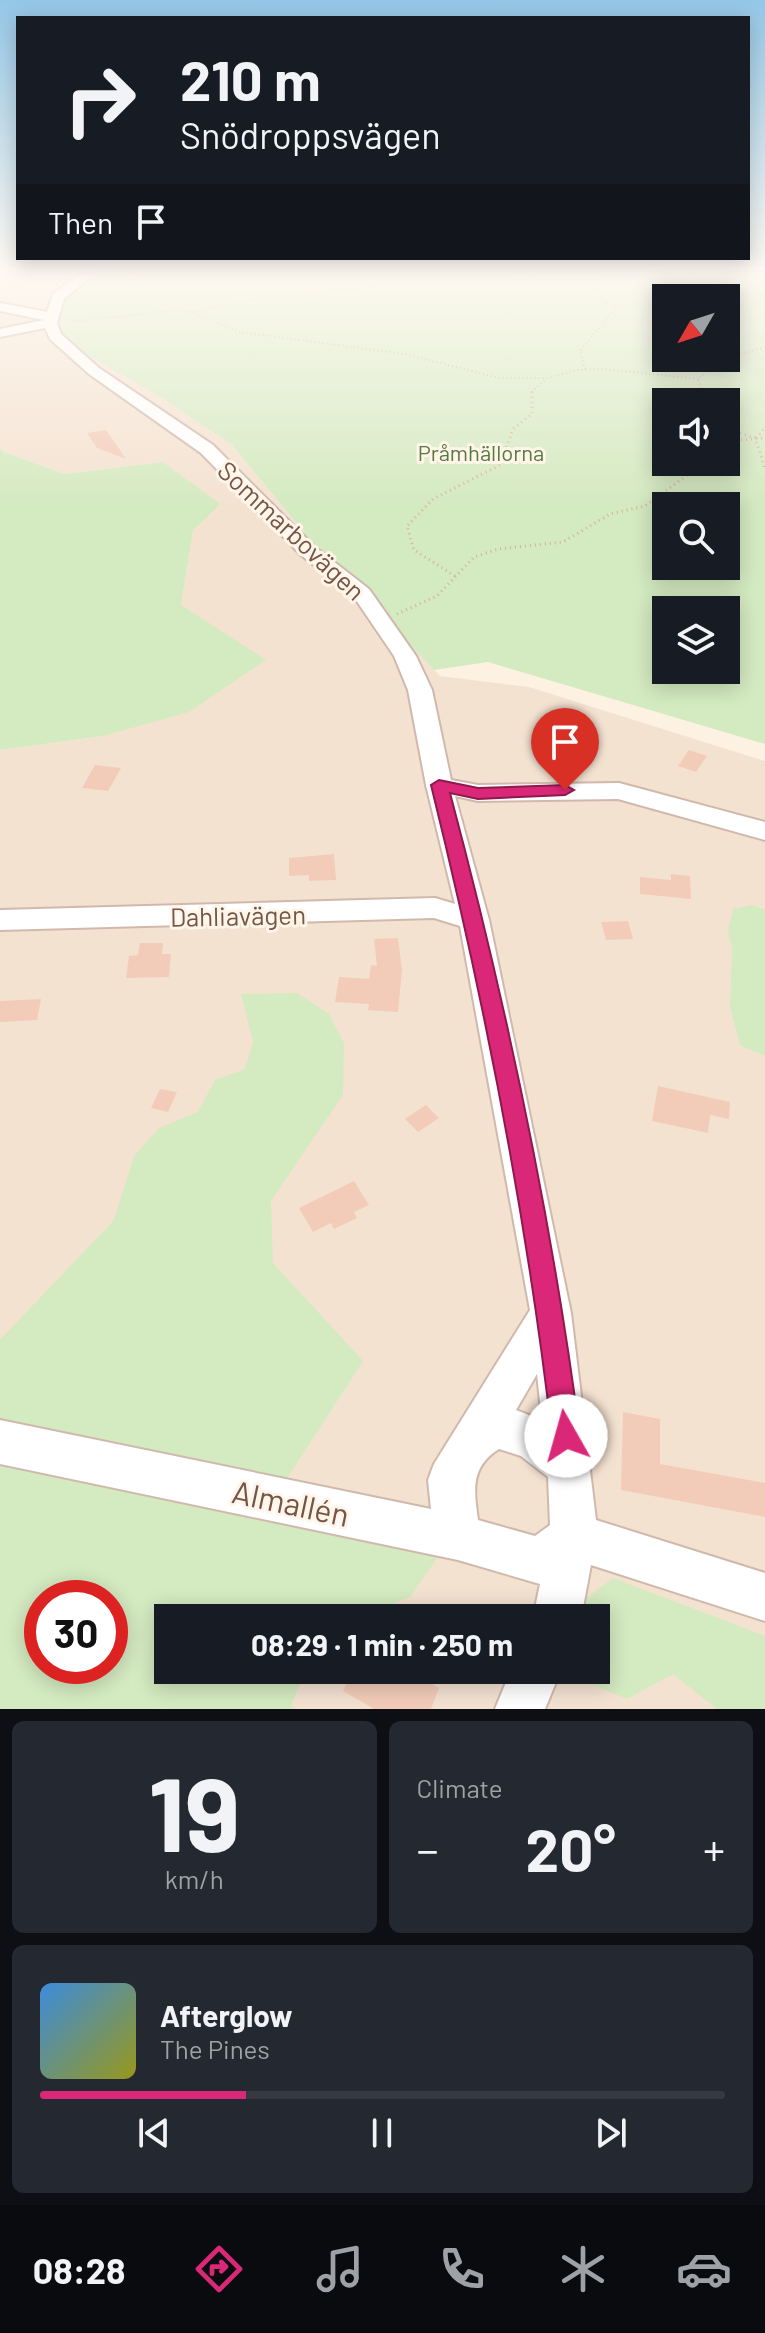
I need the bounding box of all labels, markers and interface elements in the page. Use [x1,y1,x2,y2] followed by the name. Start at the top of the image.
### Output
[180,45,321,112] text: 210 m
[48,48,152,152] icon: right
[180,113,441,156] text: Snödroppsvägen
[129,200,173,244] icon: arrive
[48,204,113,240] text: Then
[652,284,740,372] north arrow
[652,284,740,684] map controls
[652,388,740,476] button: sound
[418,439,544,465] park label: Pråmhällorna
[212,454,372,606] street label: Sommarbovägen
[652,492,740,580] button: search
[652,596,740,684] button: layers
[531,708,599,790] pin
[543,720,587,764] icon: arrive
[170,898,306,932] street label: Dahliavägen
[524,1394,608,1478] position arrow
[229,1471,353,1533] street label: Almallén
[24,1580,128,1684] speed limit sign: 30
[251,1626,513,1662] text: 08:29 · 1 min · 250 m
[148,1748,240,1873] text: 19
[417,1772,503,1803] text: Climate
[526,1812,616,1884] text: 20°
[417,1822,439,1875] text: −
[703,1822,725,1875] text: +
[165,1863,224,1894] text: km/h
[160,1997,293,2033] text: Afterglow
[160,2033,270,2064] text: The Pines
[132,2111,176,2155] icon: previous
[360,2111,404,2155] icon: pause
[589,2111,633,2155] icon: next
[191,2241,247,2297] icon: directions
[312,2241,368,2297] icon: music
[434,2241,490,2297] icon: phone
[555,2241,611,2297] icon: climate
[676,2241,732,2297] icon: car
[33,2248,125,2291] text: 08:28

